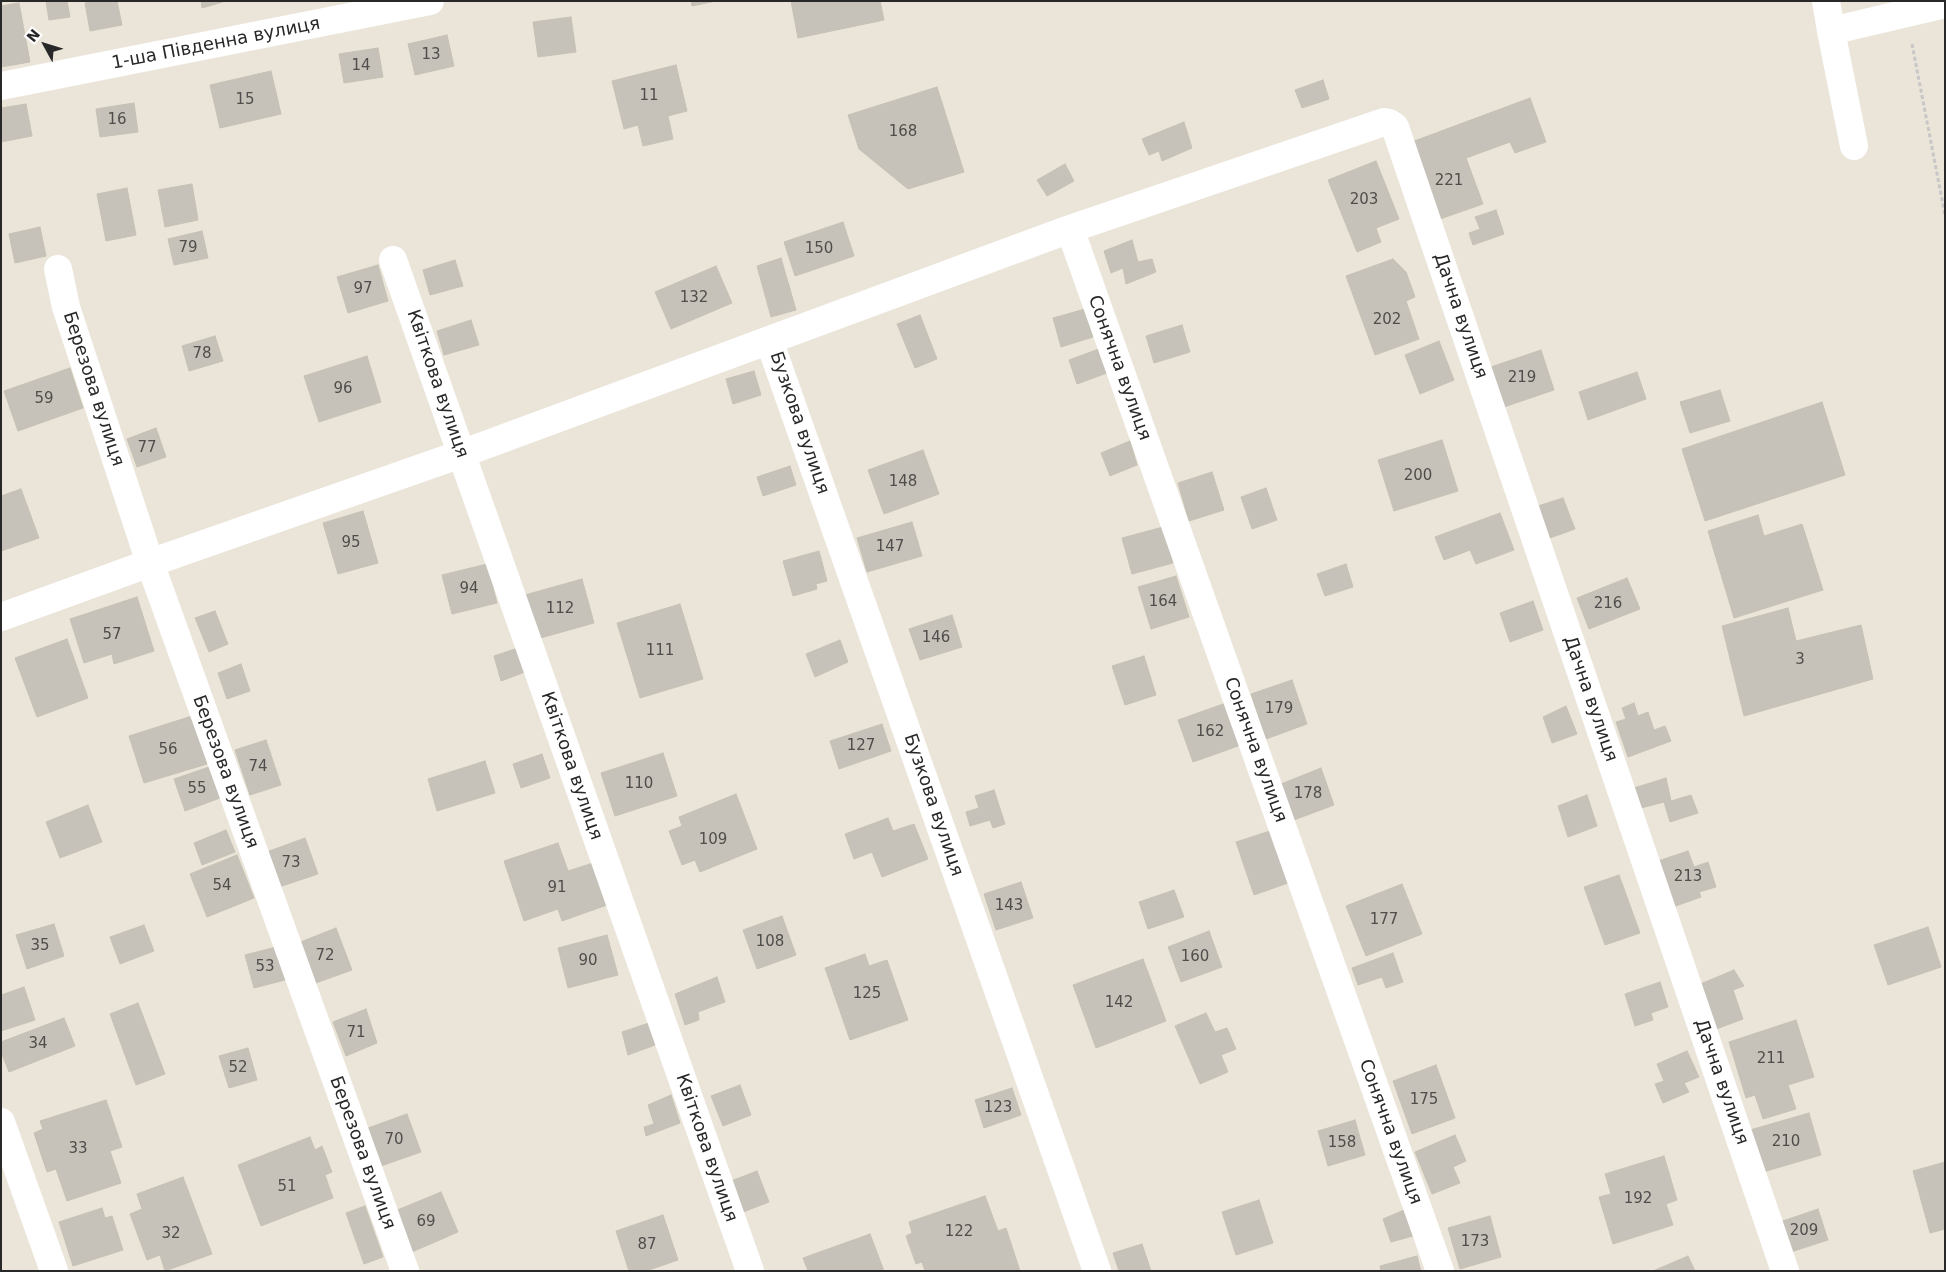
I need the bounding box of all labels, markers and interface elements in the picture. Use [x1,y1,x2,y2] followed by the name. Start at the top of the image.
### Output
[110,13,322,75] street label: 1-ша Південна вулиця
[20,20,70,70] north arrow
[23,26,43,45] text: N
[421,46,441,64] house number: 13
[351,57,371,75] house number: 14
[639,87,659,105] house number: 11
[235,91,255,109] house number: 15
[107,111,127,129] house number: 16
[889,123,917,141] house number: 168
[1435,172,1463,190] house number: 221
[1350,191,1378,209] house number: 203
[178,239,198,257] house number: 79
[805,240,833,258] house number: 150
[1428,250,1492,382] street label: Дачна вулиця
[353,280,373,298] house number: 97
[680,289,708,307] house number: 132
[1083,292,1155,444] street label: Сонячна вулиця
[401,307,473,461] street label: Квіткова вулиця
[58,309,128,469] street label: Березова вулиця
[1373,311,1401,329] house number: 202
[192,345,212,363] house number: 78
[764,349,834,497] street label: Бузкова вулиця
[1508,369,1536,387] house number: 219
[333,380,353,398] house number: 96
[34,390,54,408] house number: 59
[137,439,157,457] house number: 77
[1404,467,1432,485] house number: 200
[889,473,917,491] house number: 148
[341,534,361,552] house number: 95
[876,538,904,556] house number: 147
[459,580,479,598] house number: 94
[1149,593,1177,611] house number: 164
[1594,595,1622,613] house number: 216
[546,600,574,618] house number: 112
[102,626,122,644] house number: 57
[922,629,950,647] house number: 146
[1558,633,1622,765] street label: Дачна вулиця
[646,642,674,660] house number: 111
[1795,651,1805,669] house number: 3
[1219,674,1291,826] street label: Сонячна вулиця
[535,689,607,843] street label: Квіткова вулиця
[187,692,263,852] street label: Березова вулиця
[1265,700,1293,718] house number: 179
[1196,723,1224,741] house number: 162
[898,731,968,879] street label: Бузкова вулиця
[847,737,875,755] house number: 127
[158,741,178,759] house number: 56
[248,758,268,776] house number: 74
[625,775,653,793] house number: 110
[187,780,207,798] house number: 55
[1294,785,1322,803] house number: 178
[699,831,727,849] house number: 109
[281,854,301,872] house number: 73
[1674,868,1702,886] house number: 213
[212,877,232,895] house number: 54
[547,879,567,897] house number: 91
[995,897,1023,915] house number: 143
[1370,911,1398,929] house number: 177
[756,933,784,951] house number: 108
[30,937,50,955] house number: 35
[315,947,335,965] house number: 72
[1181,948,1209,966] house number: 160
[578,952,598,970] house number: 90
[255,958,275,976] house number: 53
[853,985,881,1003] house number: 125
[1105,994,1133,1012] house number: 142
[1689,1016,1753,1148] street label: Дачна вулиця
[346,1024,366,1042] house number: 71
[28,1035,48,1053] house number: 34
[1757,1050,1785,1068] house number: 211
[1354,1056,1426,1208] street label: Сонячна вулиця
[228,1059,248,1077] house number: 52
[670,1071,742,1225] street label: Квіткова вулиця
[324,1073,400,1233] street label: Березова вулиця
[1410,1091,1438,1109] house number: 175
[984,1099,1012,1117] house number: 123
[384,1131,404,1149] house number: 70
[1772,1133,1800,1151] house number: 210
[1328,1134,1356,1152] house number: 158
[68,1140,88,1158] house number: 33
[277,1178,297,1196] house number: 51
[1624,1190,1652,1208] house number: 192
[416,1213,436,1231] house number: 69
[1790,1222,1818,1240] house number: 209
[945,1223,973,1241] house number: 122
[161,1225,181,1243] house number: 32
[1461,1233,1489,1251] house number: 173
[637,1236,657,1254] house number: 87

